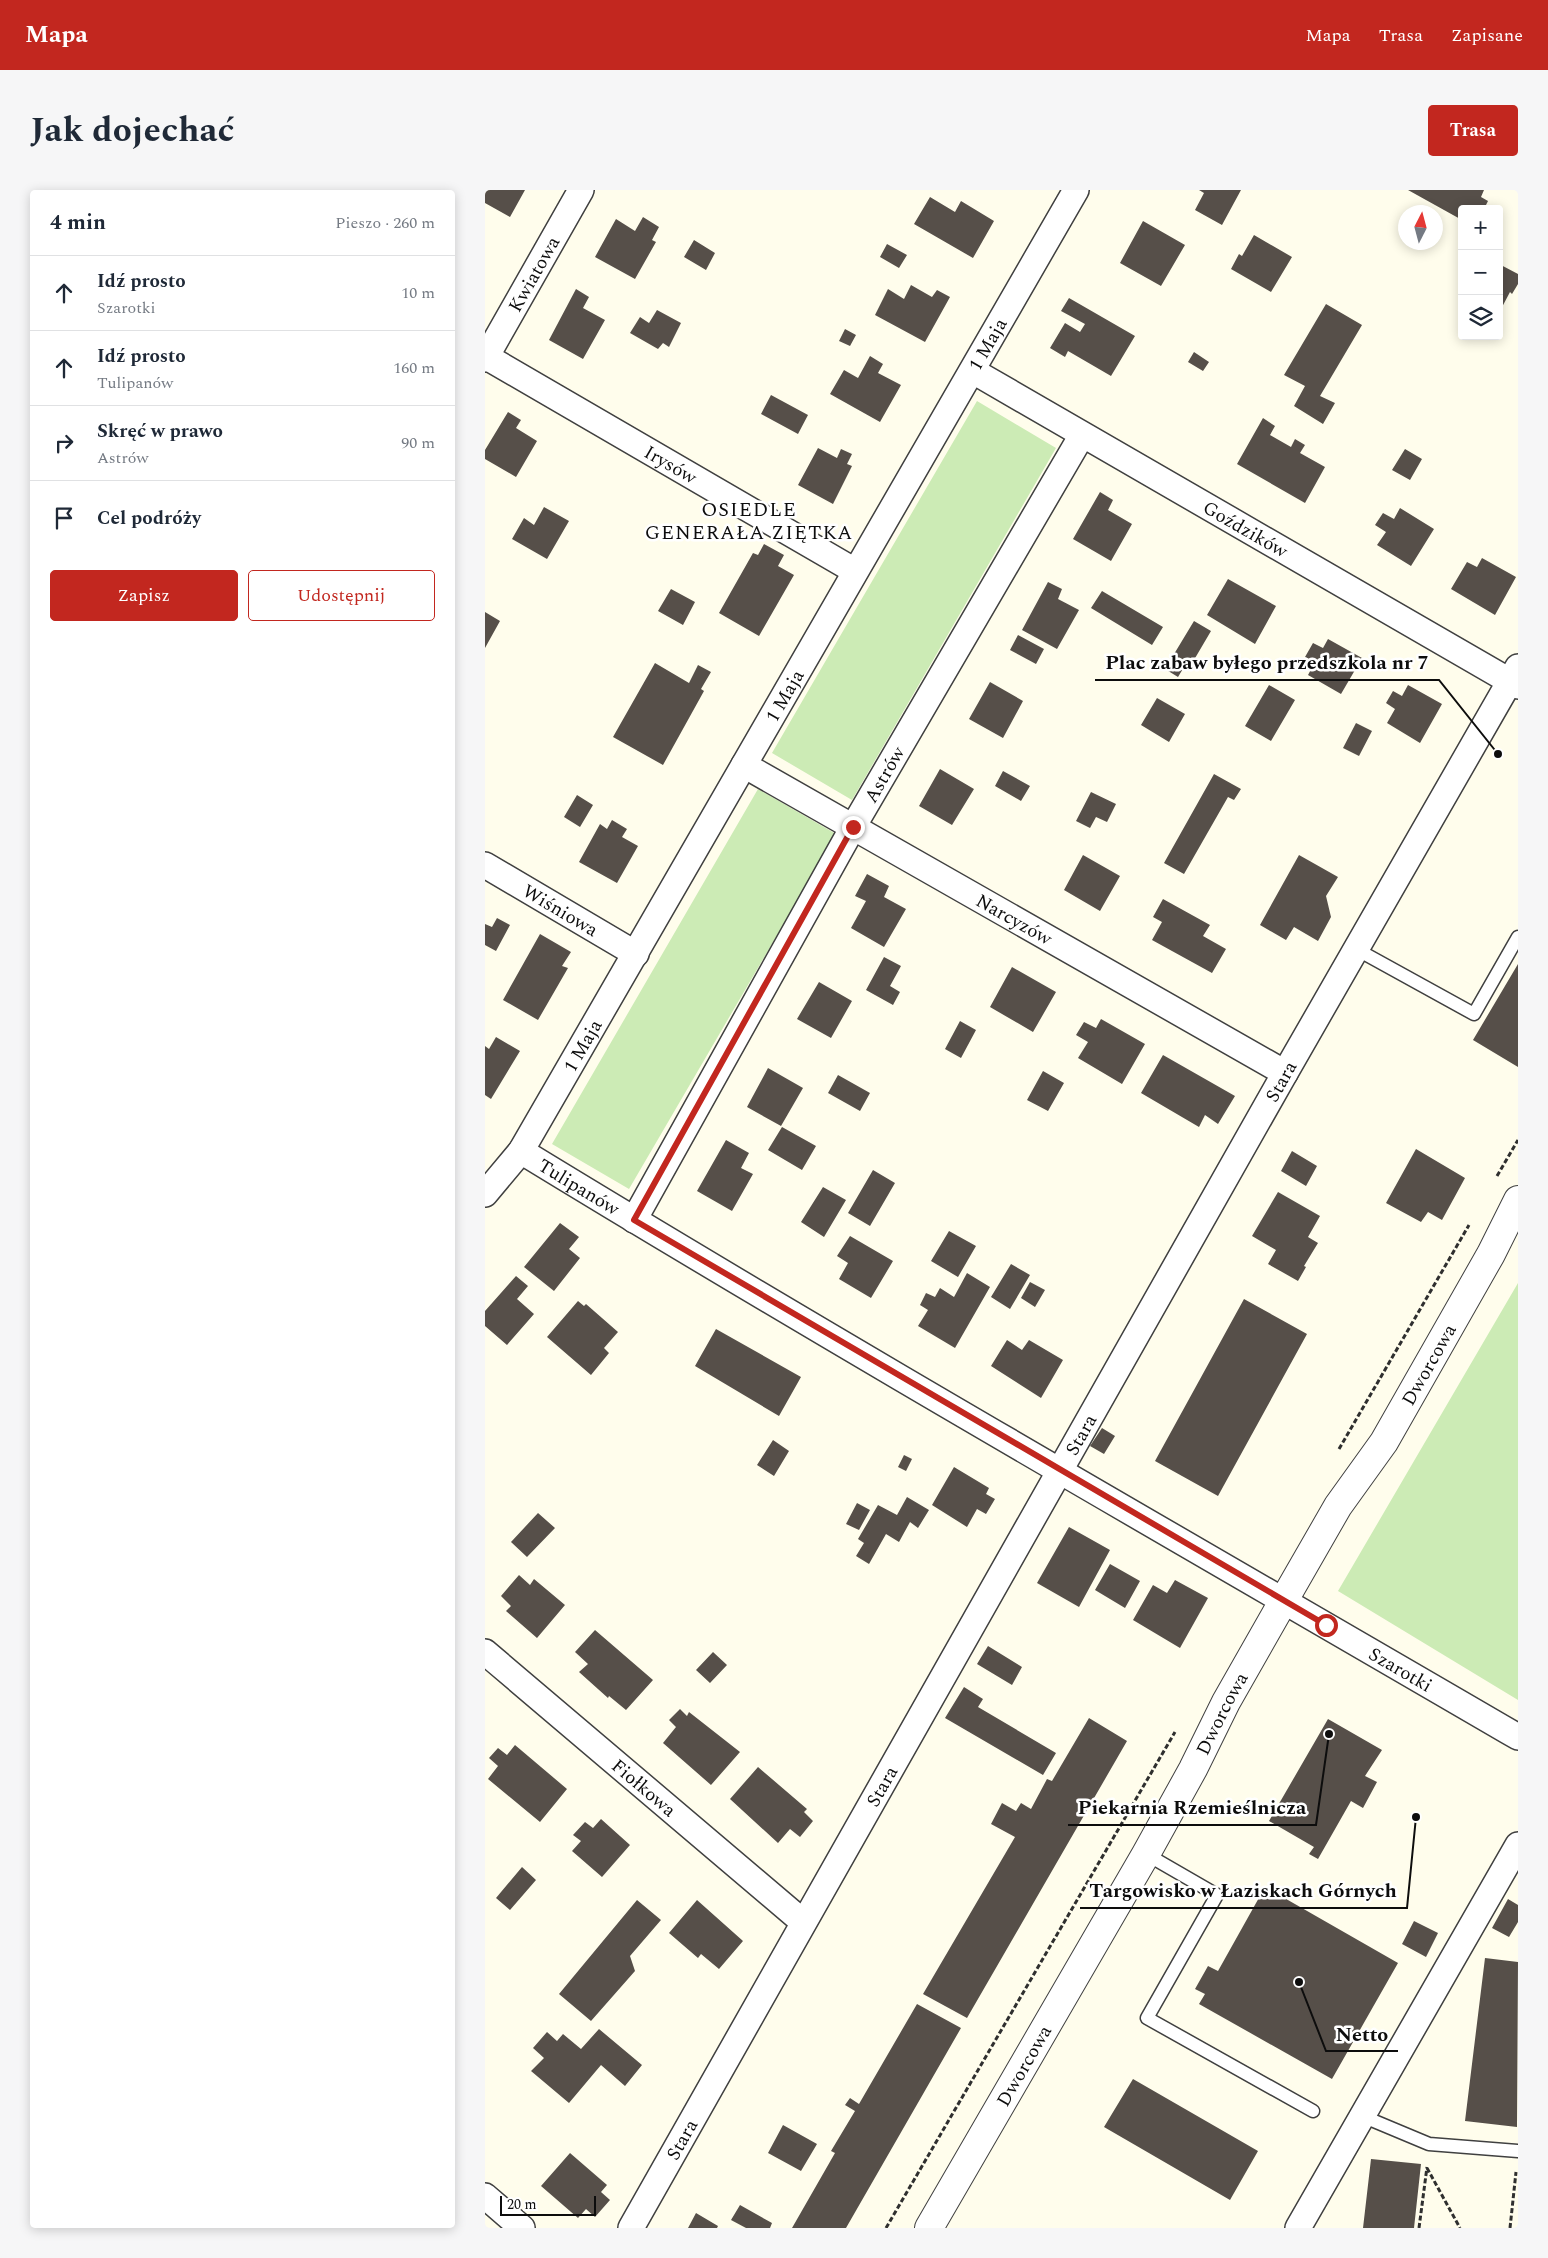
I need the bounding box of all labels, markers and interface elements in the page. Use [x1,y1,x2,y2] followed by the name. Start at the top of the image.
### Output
[25,17,88,53] text: Mapa
[1305,22,1351,49] text: Mapa
[1379,22,1423,49] text: Trasa
[1451,22,1523,49] text: Zapisane
[30,104,234,157] text: Jak dojechać
[1428,105,1518,156] button: Trasa
[1398,205,1443,250] north arrow
[1458,205,1503,340] map controls
[1458,205,1503,250] button: +
[50,207,106,239] text: 4 min
[335,211,435,235] text: Pieszo · 260 m
[501,230,568,318] street label: Kwiatowa
[1458,250,1503,295] button: −
[97,267,186,296] text: Idź prosto
[50,279,78,307] icon: ahead
[401,281,435,305] text: 10 m
[1458,295,1503,340] button: layers
[97,296,155,320] text: Szarotki
[962,312,1016,377] street label: 1 Maja
[97,342,186,371] text: Idź prosto
[50,354,78,382] icon: ahead
[393,356,435,380] text: 160 m
[97,371,173,395] text: Tulipanów
[97,417,223,446] text: Skręć w prawo
[50,429,78,457] icon: right
[401,431,435,455] text: 90 m
[638,438,703,492] street label: Irysów
[97,446,148,470] text: Astrów
[1197,494,1294,566] street label: Goździków
[645,495,853,548] district label: OSIEDLE GENERAŁA ZIĘTKA
[50,504,78,532] icon: arrive
[97,504,201,533] text: Cel podróży
[50,570,238,621] button: Zapisz
[248,570,435,621] button: Udostępnij
[1095,645,1439,680] callout: Plac zabaw byłego przedszkola nr 7
[1105,648,1429,678] text: Plac zabaw byłego przedszkola nr 7
[758,664,812,728] street label: 1 Maja
[857,741,913,809] street label: Astrów
[842,816,865,839] route end
[517,877,604,945] street label: Wiśniowa
[970,887,1058,954] street label: Narcyzów
[556,1014,610,1078] street label: 1 Maja
[1258,1055,1305,1108] street label: Stara
[532,1152,625,1224] street label: Tulipanów
[1395,1318,1465,1412] street label: Dworcowa
[1058,1409,1105,1461] street label: Stara
[1315,1614,1338,1637] route start
[1363,1640,1437,1700] street label: Szarotki
[1189,1666,1257,1760] street label: Dworcowa
[604,1752,683,1825] street label: Fiołkowa
[859,1760,906,1813] street label: Stara
[1068,1790,1316,1825] callout: Piekarnia Rzemieślnicza
[1078,1793,1307,1823] text: Piekarnia Rzemieślnicza
[1080,1873,1407,1908] callout: Targowisko w Łaziskach Górnych
[1089,1876,1397,1906] text: Targowisko w Łaziskach Górnych
[1326,2016,1398,2051] callout: Netto
[989,2019,1060,2112] street label: Dworcowa
[1336,2020,1388,2050] text: Netto
[659,2113,706,2166] street label: Stara
[500,2193,596,2216] scale bar
[507,2194,537,2215] text: 20 m

